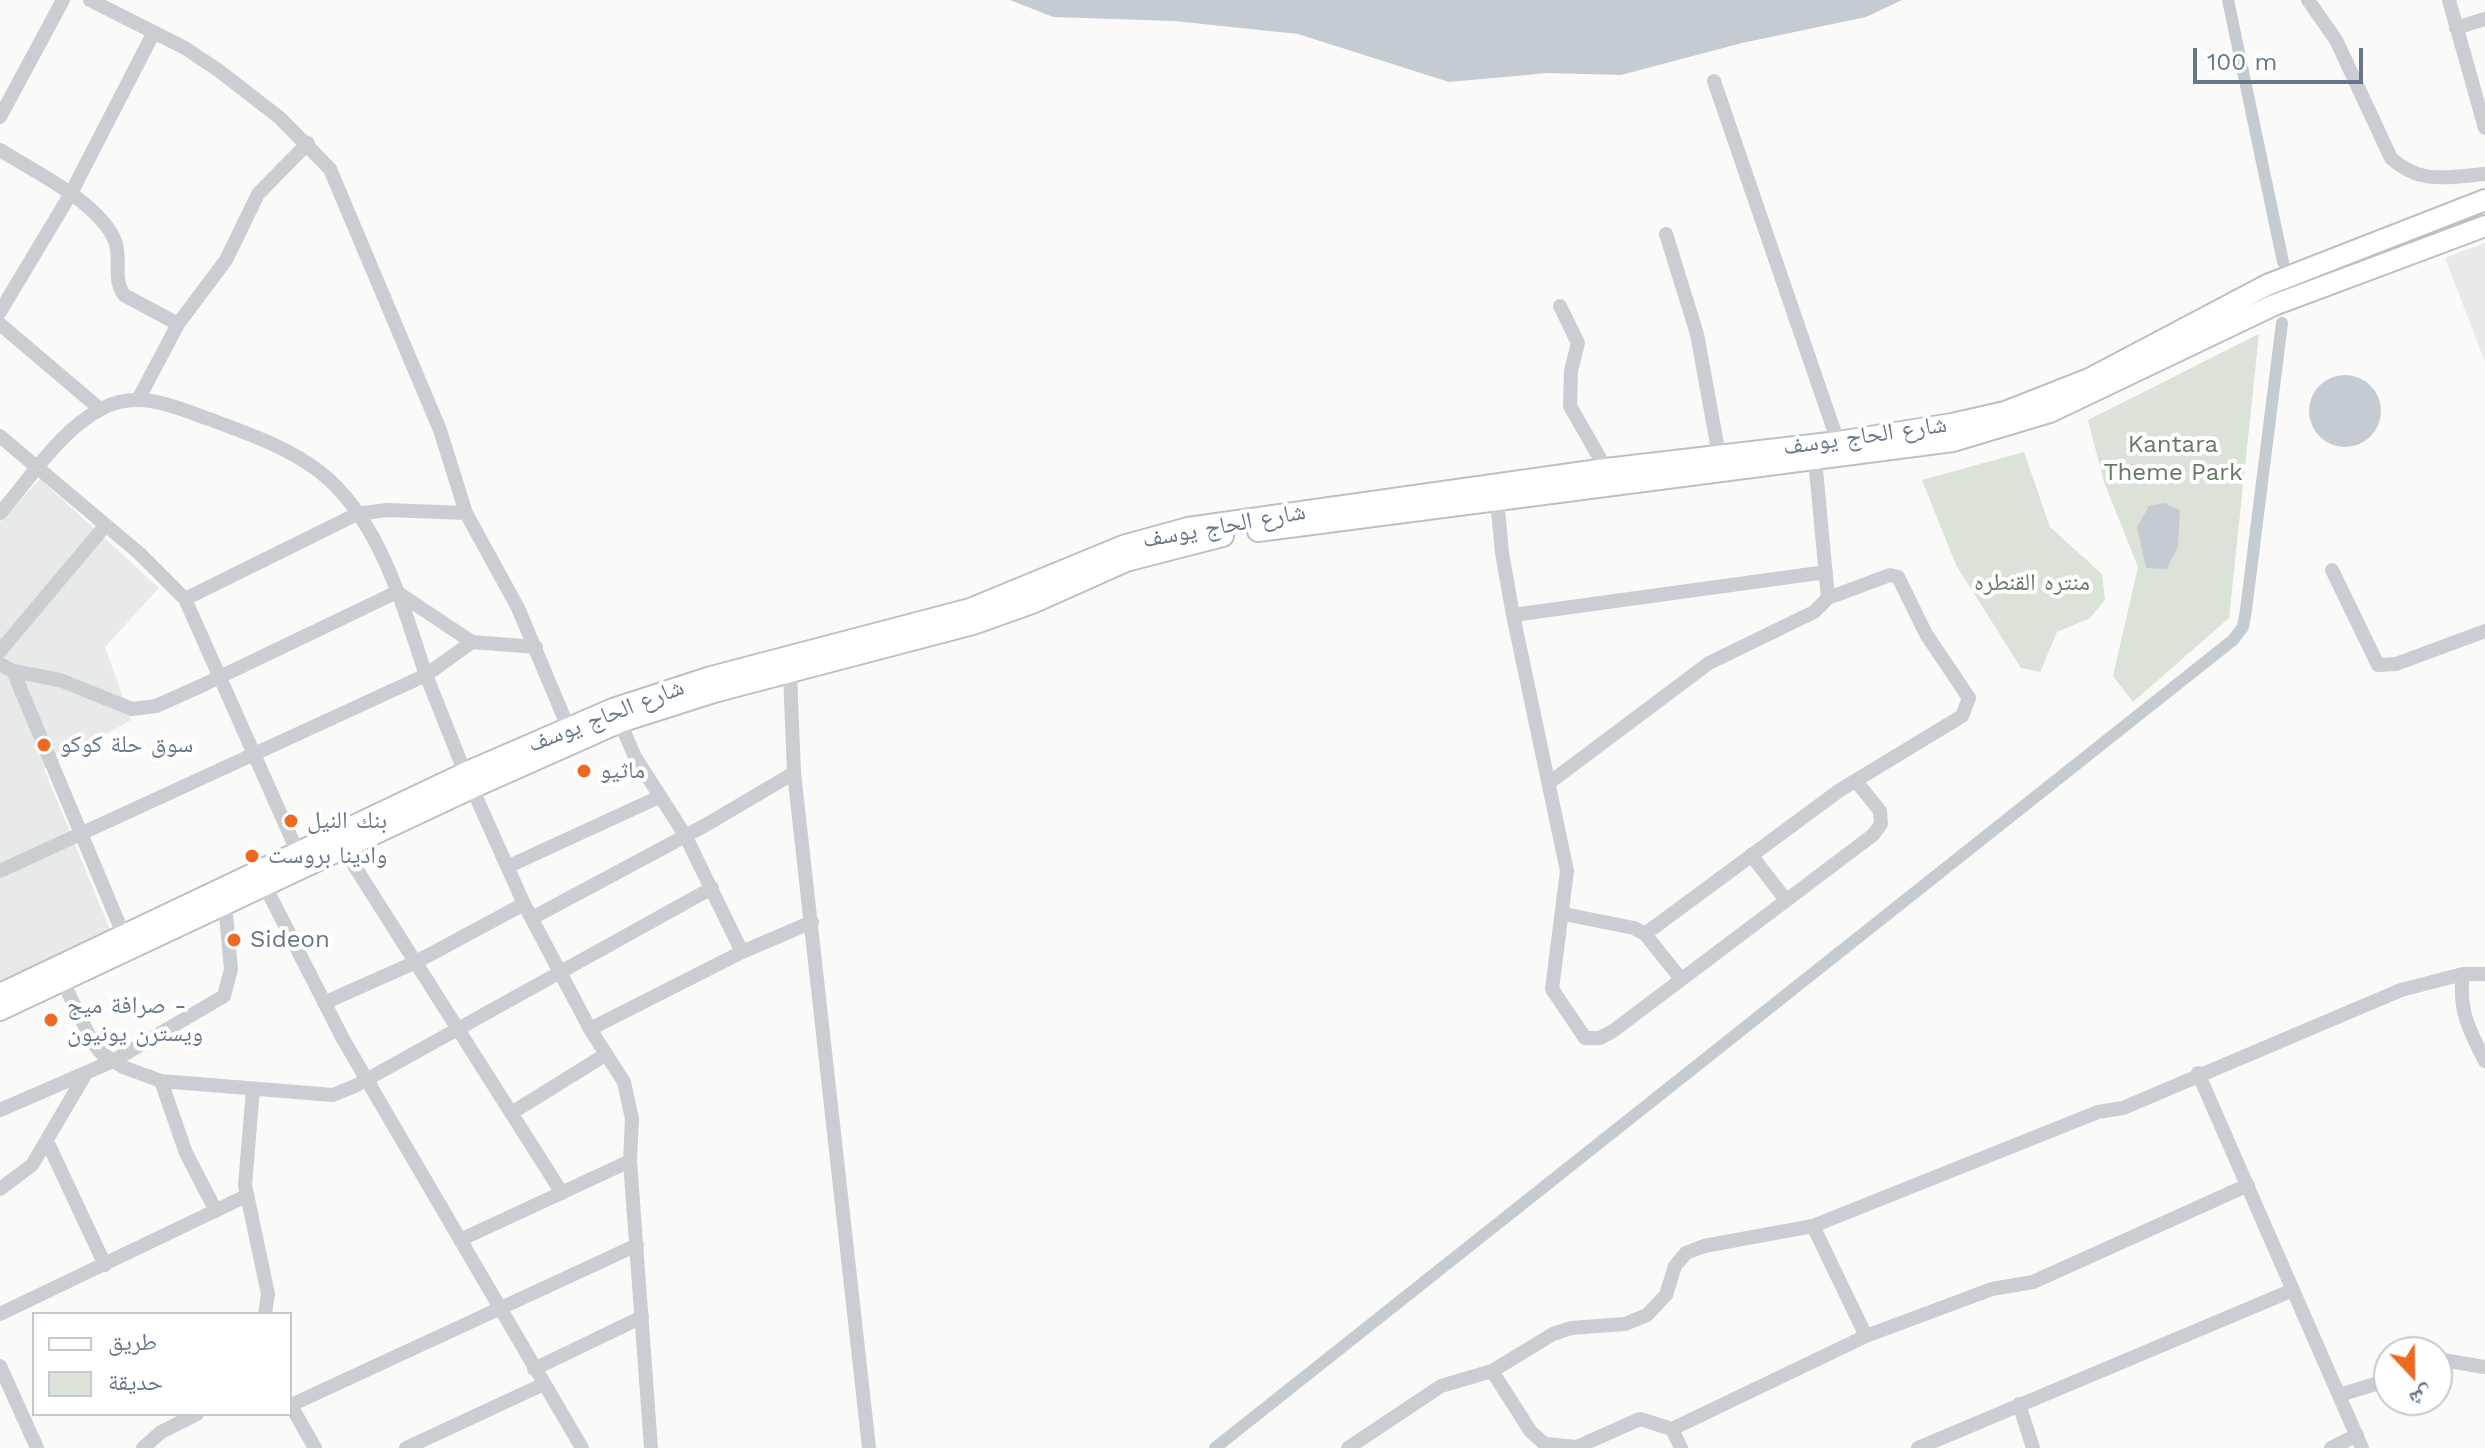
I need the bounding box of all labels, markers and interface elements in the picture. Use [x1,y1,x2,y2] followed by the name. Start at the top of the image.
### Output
[2197,32,2367,82] scale bar
[2207,48,2277,76] text: 100 m
[1781,410,1949,462] street label: شارع الحاج يوسف
[2103,431,2243,487] park label: Kantara Theme Park
[1140,497,1308,555] street label: شارع الحاج يوسف
[1974,569,2090,597] park label: منتره القنطره
[524,673,688,759] street label: شارع الحاج يوسف
[60,731,193,759] place label: سوق حلة كوكو
[35,736,53,754] marker: سوق حلة كوكو
[600,757,645,785] place label: ماثيو
[575,762,593,780] marker: ماثيو
[307,807,387,835] place label: بنك النيل
[282,812,300,830] marker: بنك النيل
[268,842,387,870] place label: وادينا بروست
[243,847,261,865] marker: وادينا بروست
[250,926,330,954] place label: Sideon
[225,931,243,949] marker: Sideon
[67,992,203,1048] place label: صرافة ميج - ويسترن يونيون
[42,1011,60,1029] marker: صرافة ميج - ويسترن يونيون
[32,1312,292,1416] legend
[108,1328,157,1356] text: طريق
[2373,1336,2453,1416] north arrow
[108,1368,163,1396] text: حديقة
[2406,1381,2437,1413] text: ش

